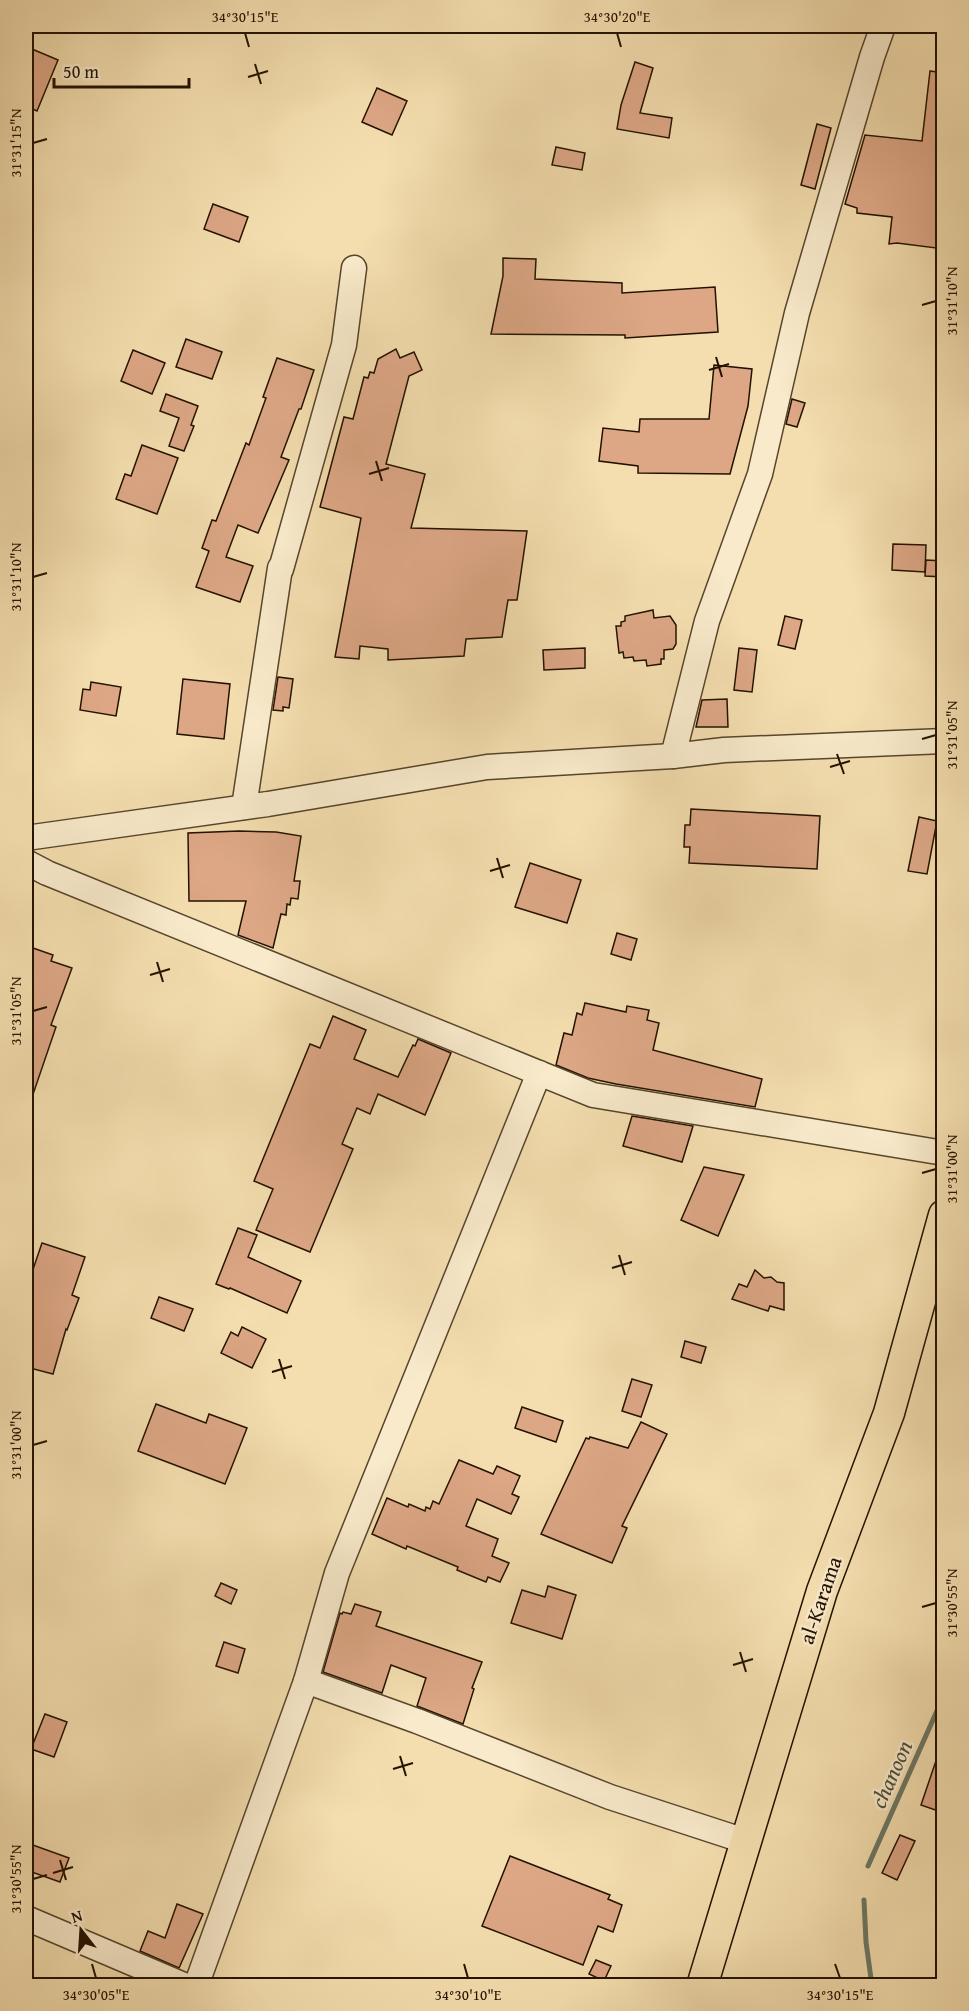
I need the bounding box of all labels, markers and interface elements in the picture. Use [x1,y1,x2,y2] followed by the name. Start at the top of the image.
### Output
[212,6,279,27] text: 34°30'15"E
[584,6,651,27] text: 34°30'20"E
[54,51,189,89] scale bar
[63,58,99,85] text: 50 m
[5,108,26,177] text: 31°31'15"N
[941,266,962,335] text: 31°31'10"N
[5,542,26,611] text: 31°31'10"N
[941,700,962,769] text: 31°31'05"N
[5,976,26,1045] text: 31°31'05"N
[941,1134,962,1203] text: 31°31'00"N
[5,1410,26,1479] text: 31°31'00"N
[791,1552,849,1648] street label: al-Karama
[941,1568,962,1637] text: 31°30'55"N
[862,1735,920,1813] water label: chanoon
[5,1844,26,1913] text: 31°30'55"N
[51,1900,111,1960] north arrow
[68,1903,86,1929] text: N
[63,1984,130,2005] text: 34°30'05"E
[435,1984,502,2005] text: 34°30'10"E
[807,1984,874,2005] text: 34°30'15"E

